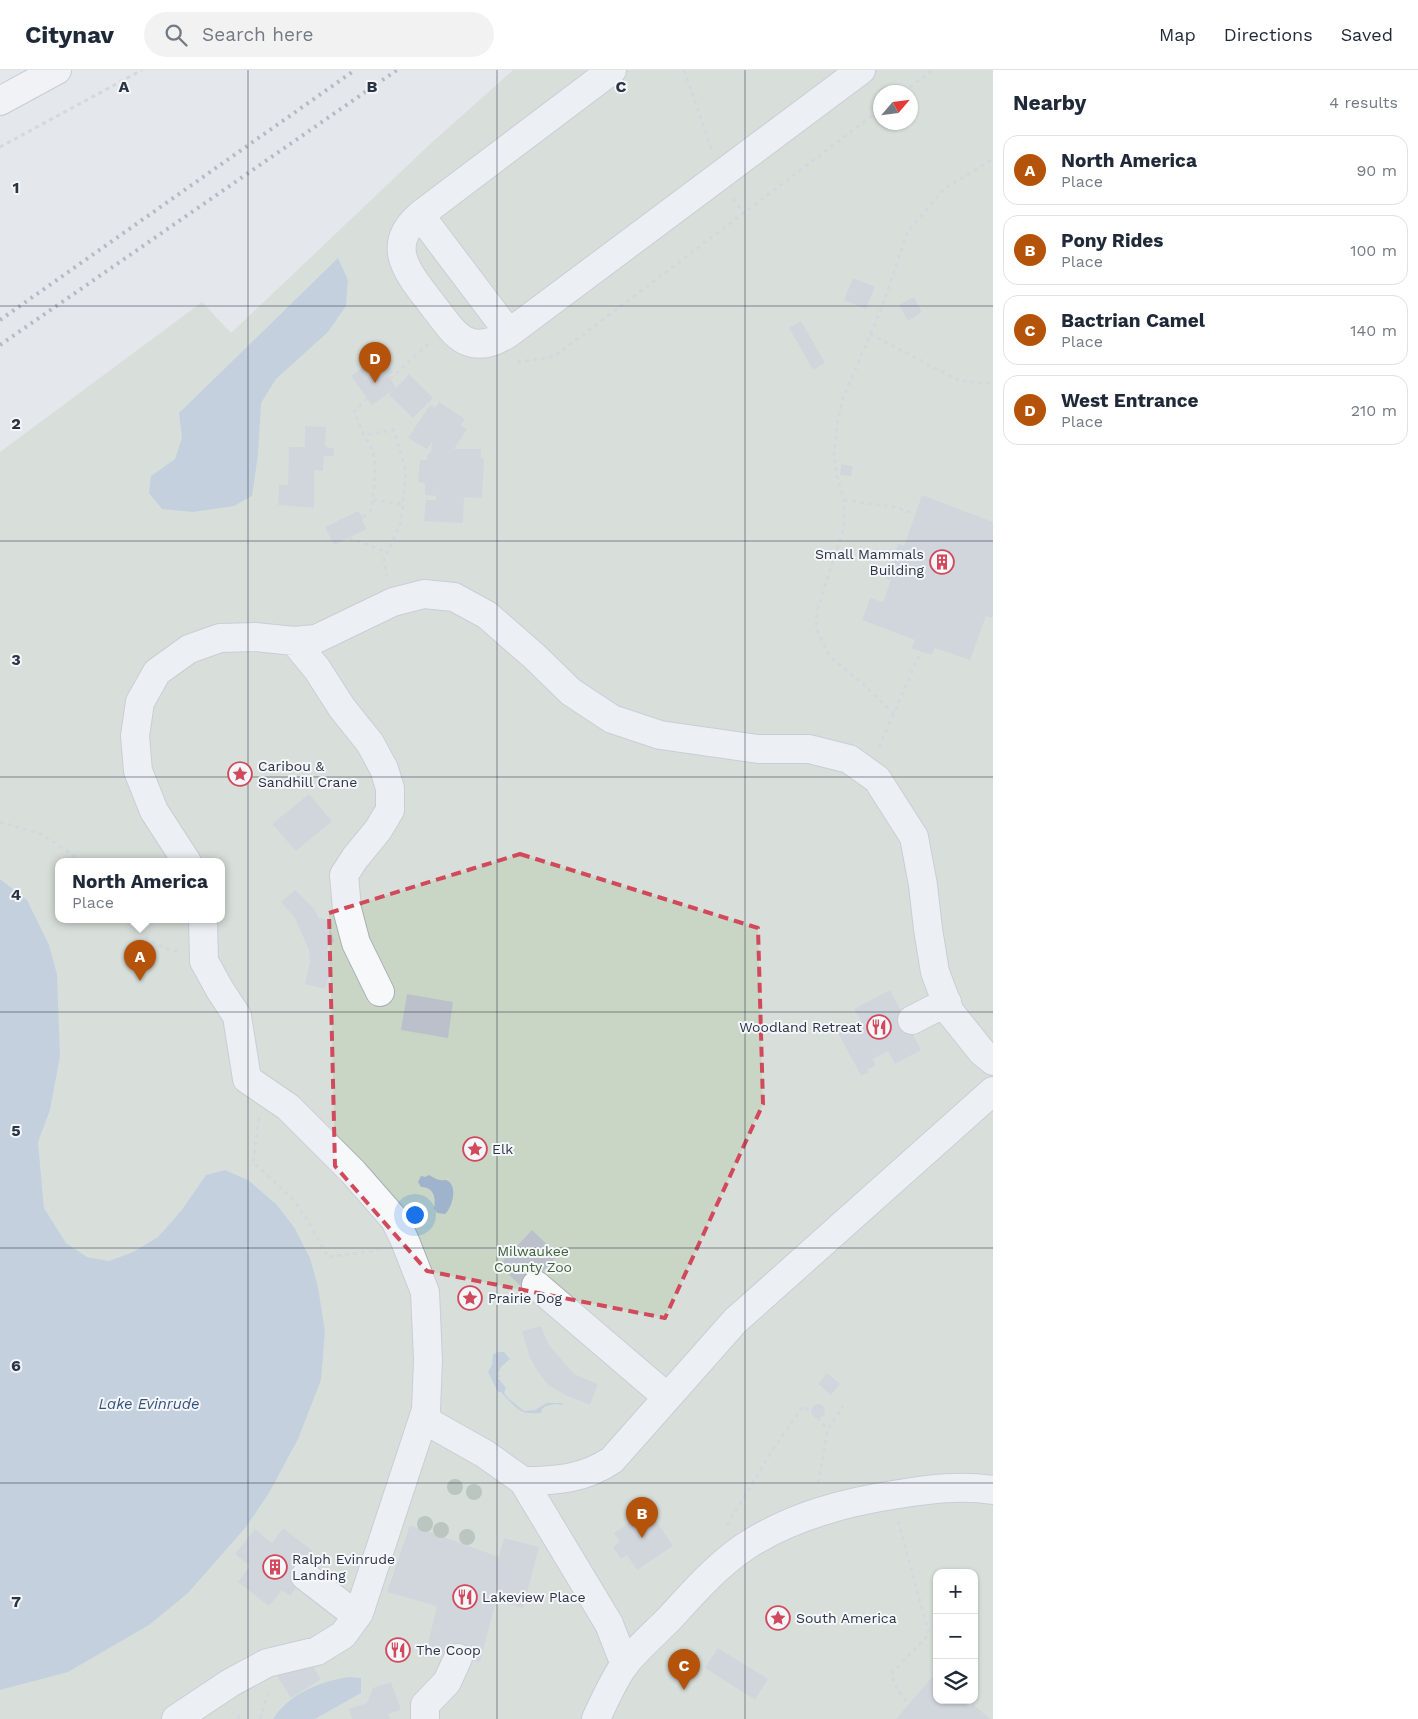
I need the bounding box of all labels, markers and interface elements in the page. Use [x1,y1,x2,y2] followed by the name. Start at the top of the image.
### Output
[144,12,494,57] search box
[25,21,114,49] text: Citynav
[162,21,190,49] icon: search
[202,23,313,46] text: Search here
[1159,24,1196,45] text: Map
[1224,24,1313,45] text: Directions
[1341,24,1393,45] text: Saved
[119,77,130,96] text: A
[367,77,378,96] text: B
[616,77,627,96] text: C
[873,85,918,130] north arrow
[1013,90,1086,115] text: Nearby
[1329,93,1398,112] text: 4 results
[1061,149,1197,172] text: North America
[1025,161,1035,180] text: A
[1356,161,1397,180] text: 90 m
[1061,172,1103,191] text: Place
[13,178,19,197] text: 1
[1061,229,1164,252] text: Pony Rides
[1025,241,1035,260] text: B
[1350,241,1397,260] text: 100 m
[1061,252,1103,271] text: Place
[1061,309,1205,332] text: Bactrian Camel
[1025,321,1035,340] text: C
[1350,321,1397,340] text: 140 m
[1061,332,1103,351] text: Place
[359,342,391,383] pin: D
[1061,389,1198,412] text: West Entrance
[1024,401,1036,420] text: D
[1351,401,1397,420] text: 210 m
[1061,412,1103,431] text: Place
[11,414,21,433] text: 2
[815,546,925,578] place label: Small Mammals Building
[929,549,955,575] building icon: Small Mammals Building
[11,650,21,669] text: 3
[258,758,357,790] place label: Caribou & Sandhill Crane
[227,761,253,787] place icon: Caribou & Sandhill Crane
[55,858,225,923] popup
[72,870,208,893] text: North America
[11,885,21,904] text: 4
[72,893,114,912] text: Place
[124,940,156,981] pin: A
[866,1014,892,1040] restaurant icon: Woodland Retreat
[739,1019,862,1035] place label: Woodland Retreat
[11,1121,21,1140] text: 5
[462,1136,488,1162] place icon: Elk
[492,1141,513,1157] place label: Elk
[402,1202,428,1228] your location
[494,1243,572,1275] park label: Milwaukee County Zoo
[457,1285,483,1311] place icon: Prairie Dog
[488,1290,562,1306] place label: Prairie Dog
[11,1356,21,1375] text: 6
[99,1395,199,1413] water label: Lake Evinrude
[626,1497,658,1538] pin: B
[292,1551,395,1583] place label: Ralph Evinrude Landing
[262,1554,288,1580] building icon: Ralph Evinrude Landing
[933,1569,978,1704] map controls
[933,1569,978,1614] button: +
[452,1584,478,1610] restaurant icon: Lakeview Place
[482,1589,586,1605] place label: Lakeview Place
[11,1592,21,1611] text: 7
[765,1605,791,1631] place icon: South America
[796,1610,897,1626] place label: South America
[933,1614,978,1659] button: −
[385,1637,411,1663] restaurant icon: The Coop
[416,1642,481,1658] place label: The Coop
[668,1649,700,1690] pin: C
[933,1659,978,1704] button: layers

